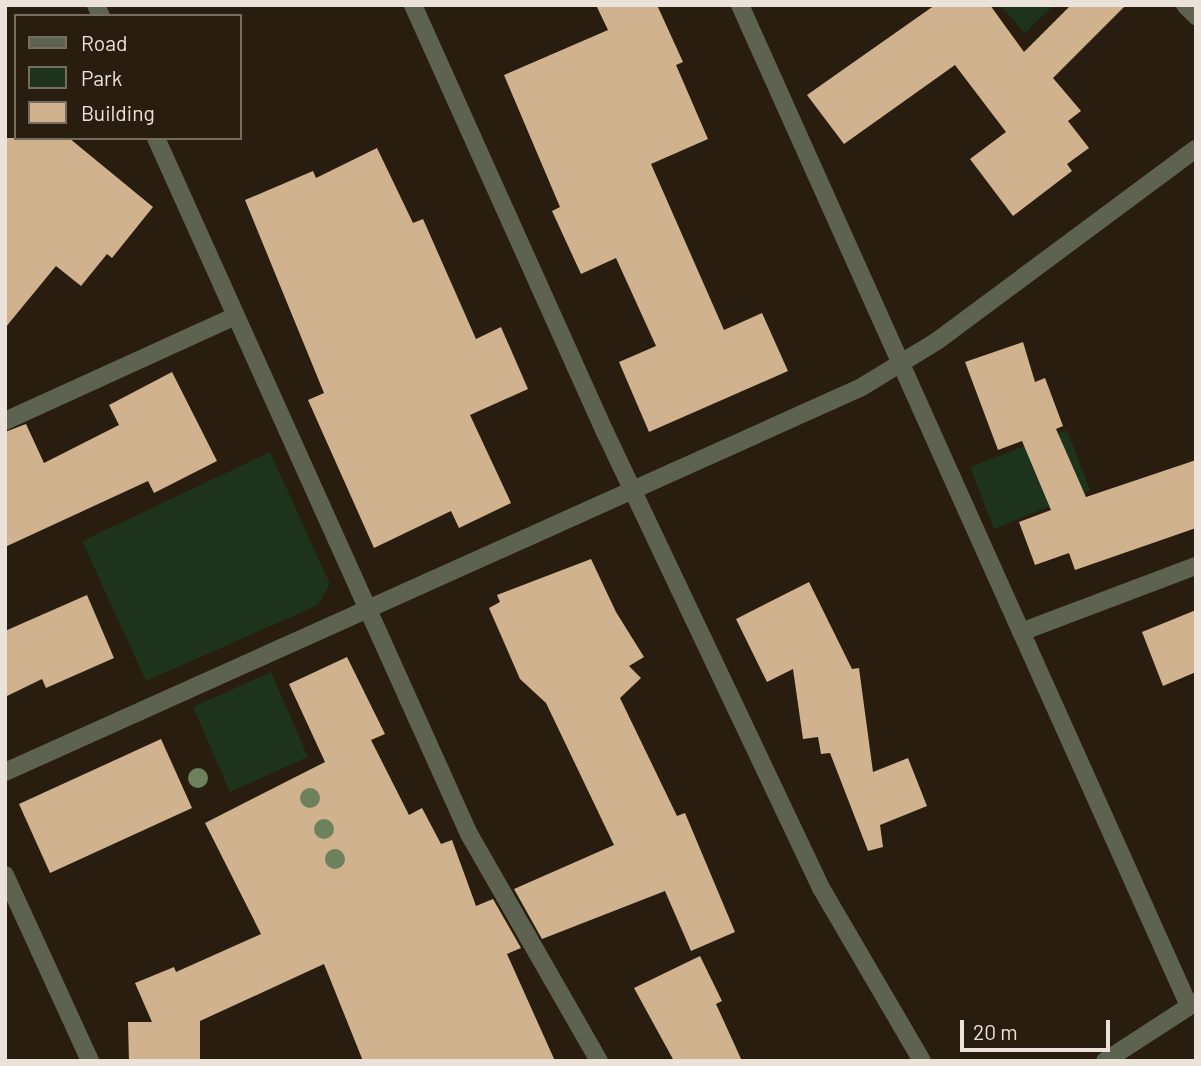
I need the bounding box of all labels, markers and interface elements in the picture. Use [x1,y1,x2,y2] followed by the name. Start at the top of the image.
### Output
[14,14,242,140] legend
[81,30,127,55] text: Road
[81,65,122,90] text: Park
[81,100,155,125] text: Building
[963,1006,1114,1050] scale bar
[973,1019,1018,1044] text: 20 m

